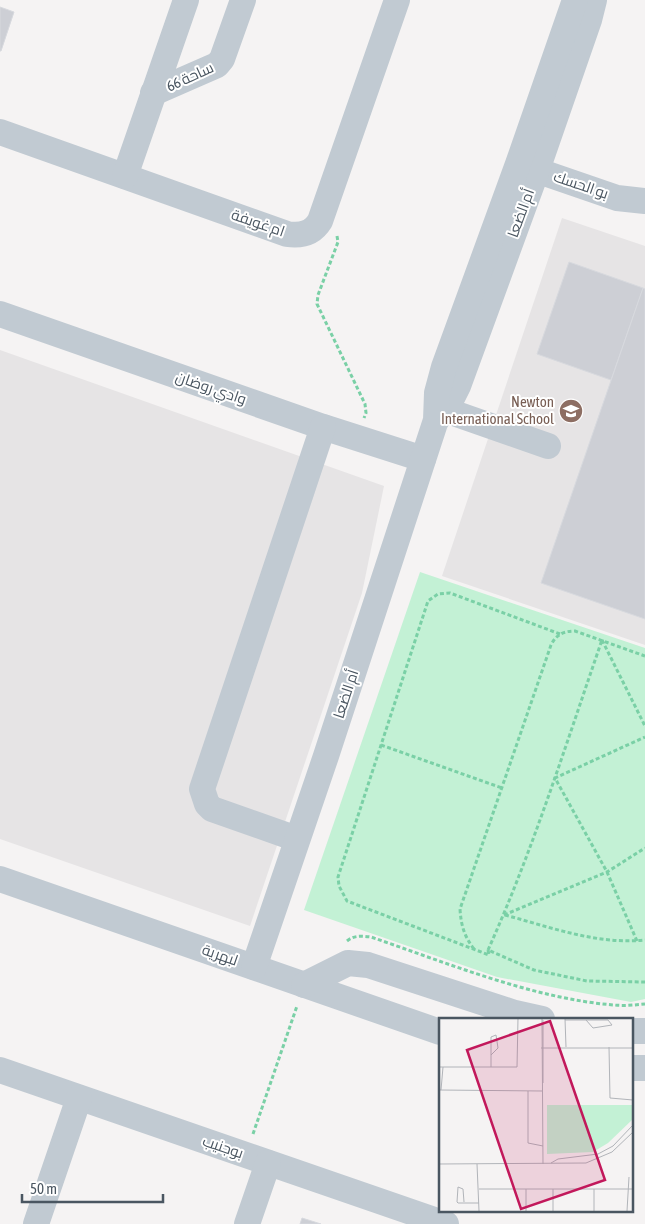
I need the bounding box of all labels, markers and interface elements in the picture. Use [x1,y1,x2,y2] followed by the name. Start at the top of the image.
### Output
[164,58,216,95] street label: ساحة 66
[551,167,611,203] street label: بو الحسك
[503,186,539,240] street label: أم الضعا
[229,205,287,241] street label: ام غويفة
[172,367,249,411] street label: وادي روضان
[441,393,554,427] place label: Newton International School
[558,398,584,424] school or university icon: Newton International School
[329,667,363,721] street label: أم الضعا
[199,940,240,970] street label: لبهرية
[439,1018,632,1212] inset map
[200,1132,246,1162] street label: بوجنيب
[22,1172,164,1204] scale bar
[30,1180,57,1197] text: 50 m

